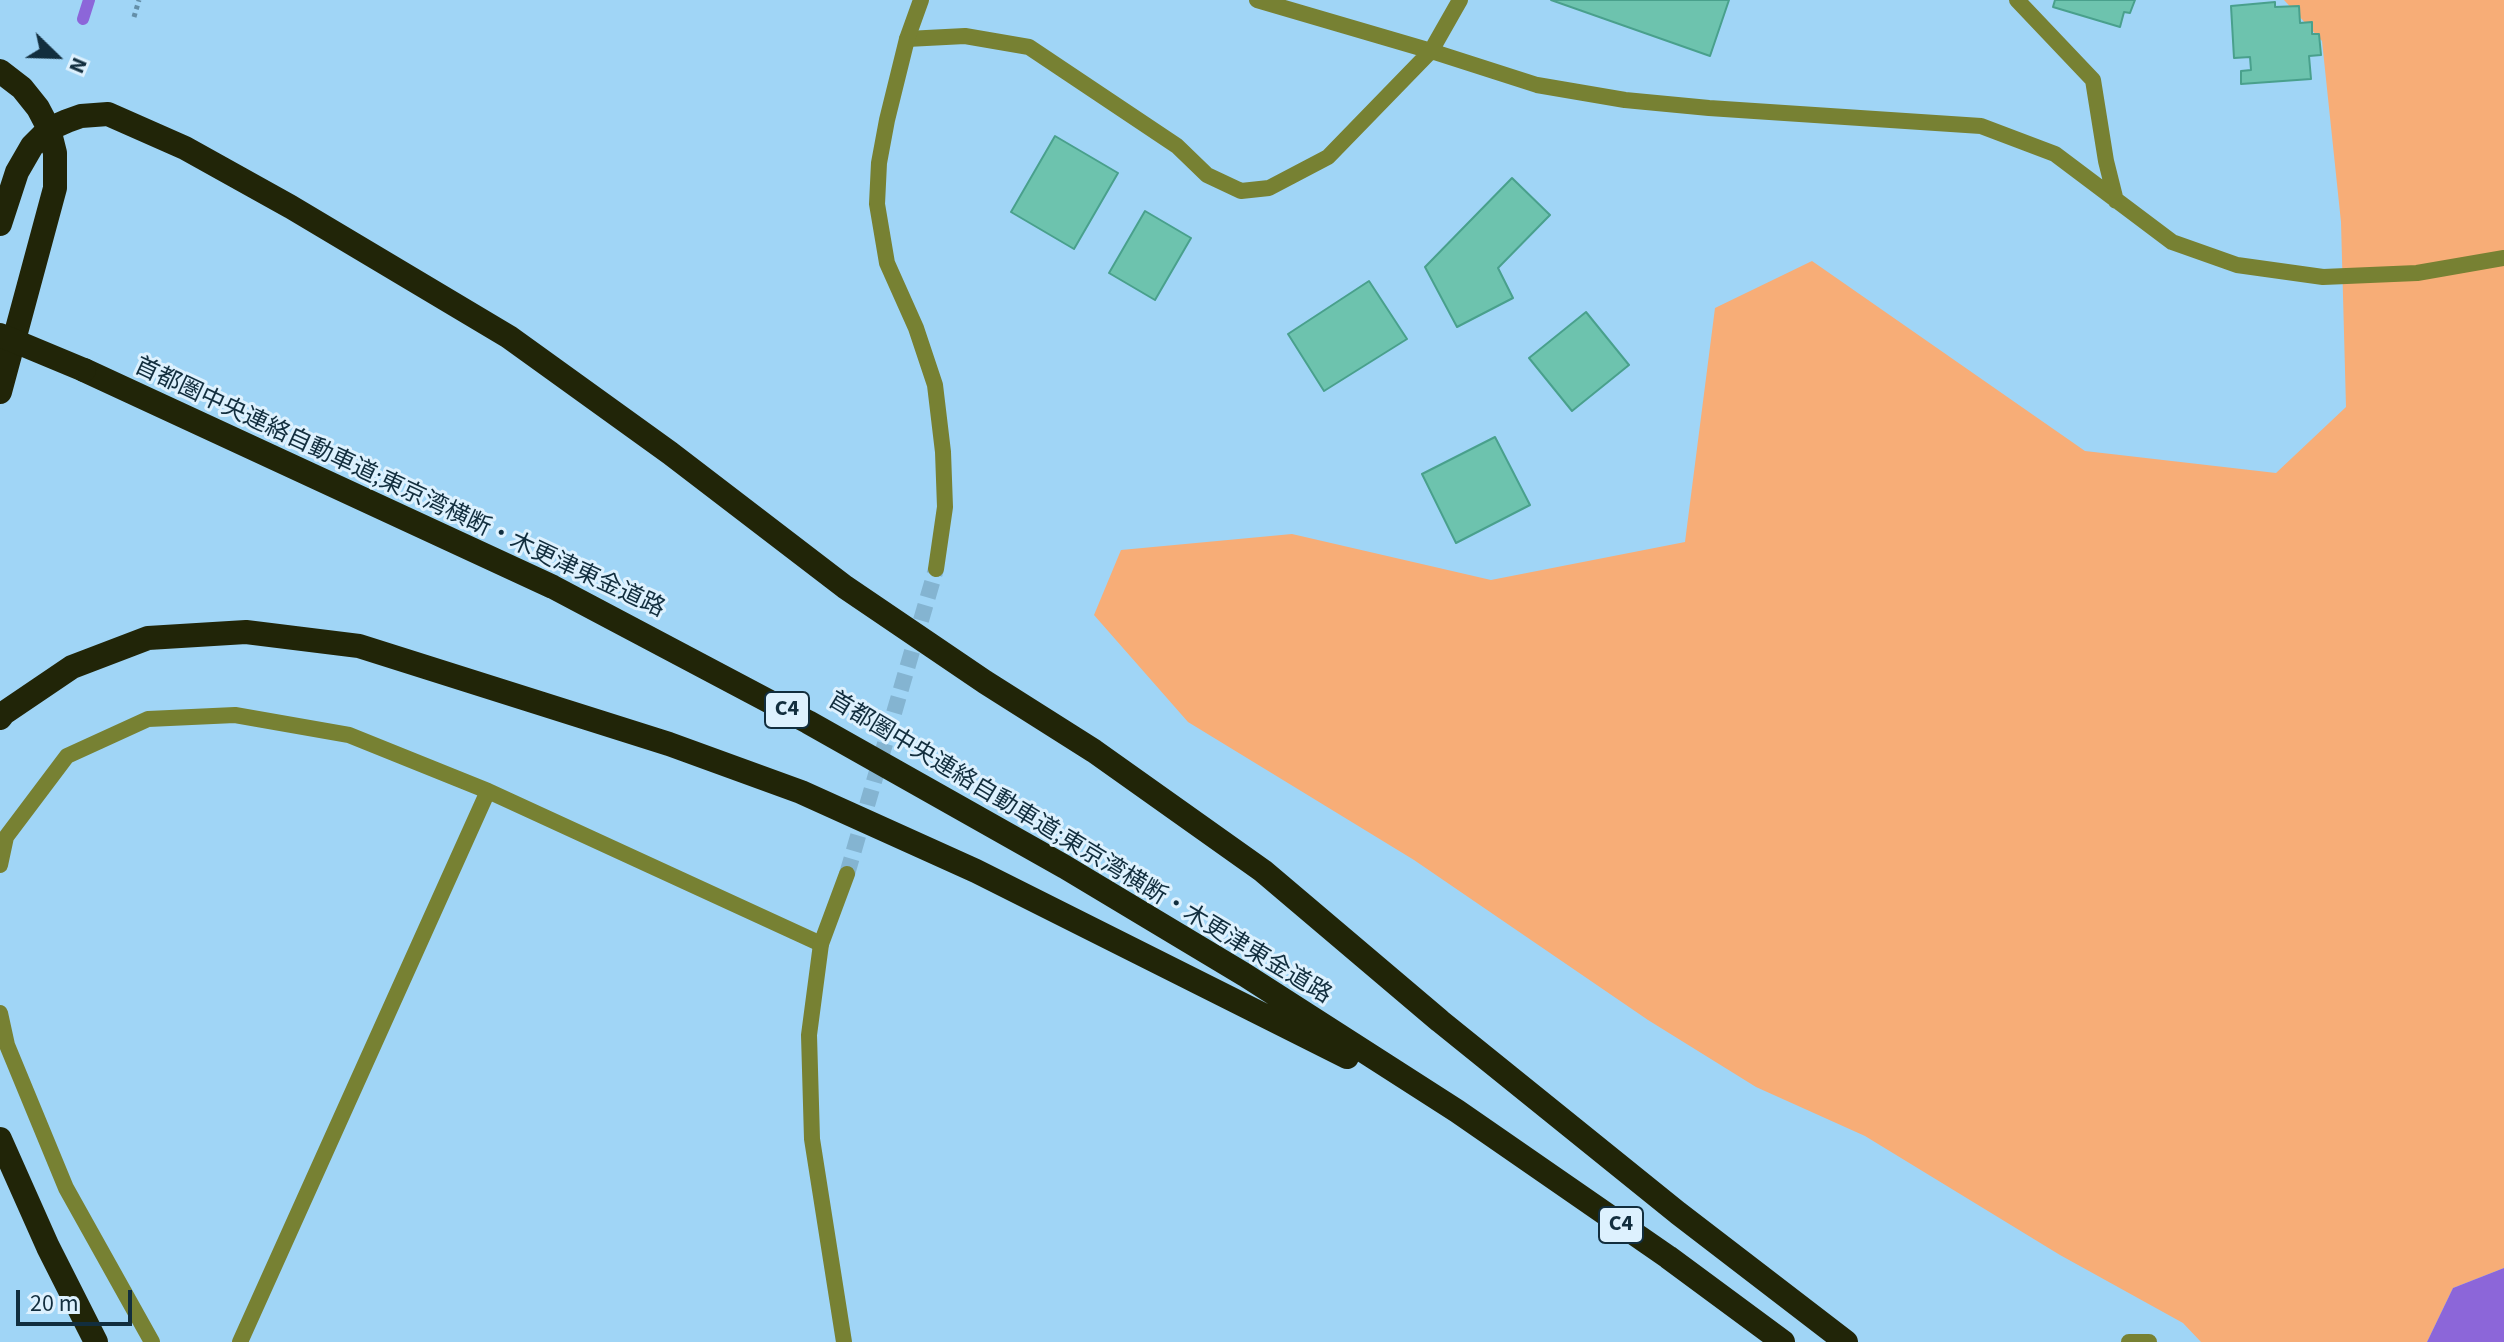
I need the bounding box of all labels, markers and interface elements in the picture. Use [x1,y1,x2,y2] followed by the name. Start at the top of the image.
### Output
[16,16,96,96] north arrow
[61,52,96,78] text: N
[129,353,669,625] street label: 首都圏中央連絡自動車道;東京湾横断・木更津東金道路
[822,687,1336,1011] street label: 首都圏中央連絡自動車道;東京湾横断・木更津東金道路
[765,692,809,728] road number: C4
[1599,1207,1643,1243] road number: C4
[20,1274,136,1324] scale bar
[30,1286,79,1321] text: 20 m

